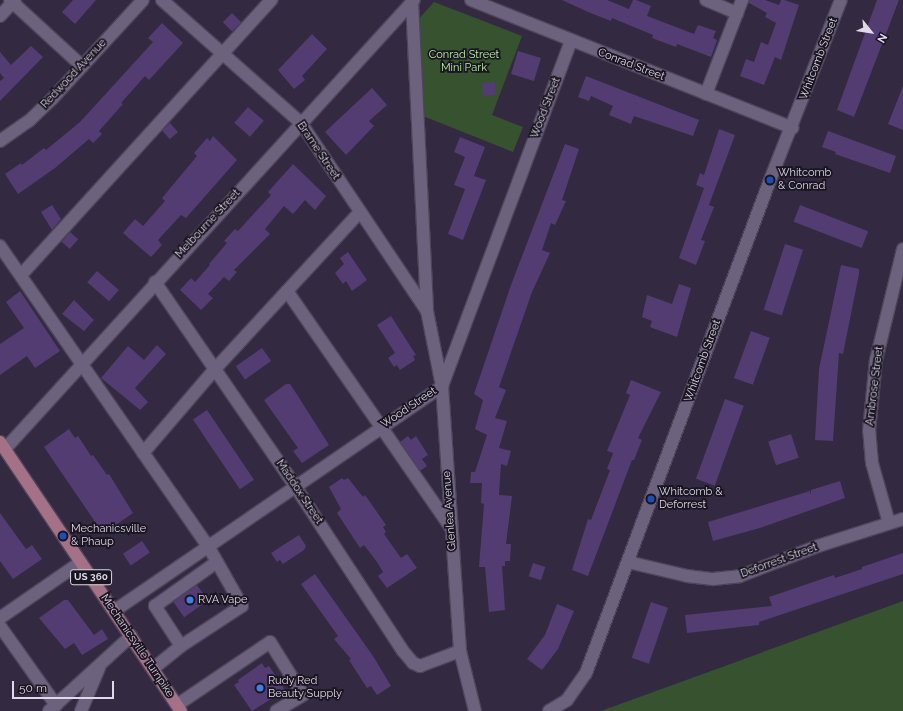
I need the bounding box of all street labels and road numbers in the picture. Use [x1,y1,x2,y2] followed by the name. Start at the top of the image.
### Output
[797,16,841,102] street label: Whitcomb Street
[38,36,110,112] street label: Redwood Avenue
[596,46,666,84] street label: Conrad Street
[528,76,564,140] street label: Wood Street
[294,120,342,182] street label: Brame Street
[173,187,243,261] street label: Melbourne Street
[682,318,724,404] street label: Whitcomb Street
[864,346,886,426] street label: Ambrose Street
[379,385,439,431] street label: Wood Street
[273,457,325,527] street label: Maddox Street
[441,470,459,552] street label: Glenlea Avenue
[739,541,819,581] street label: Deforrest Street
[70,569,112,585] road number: US 360
[97,592,177,700] street label: Mechanicsville Turnpike

